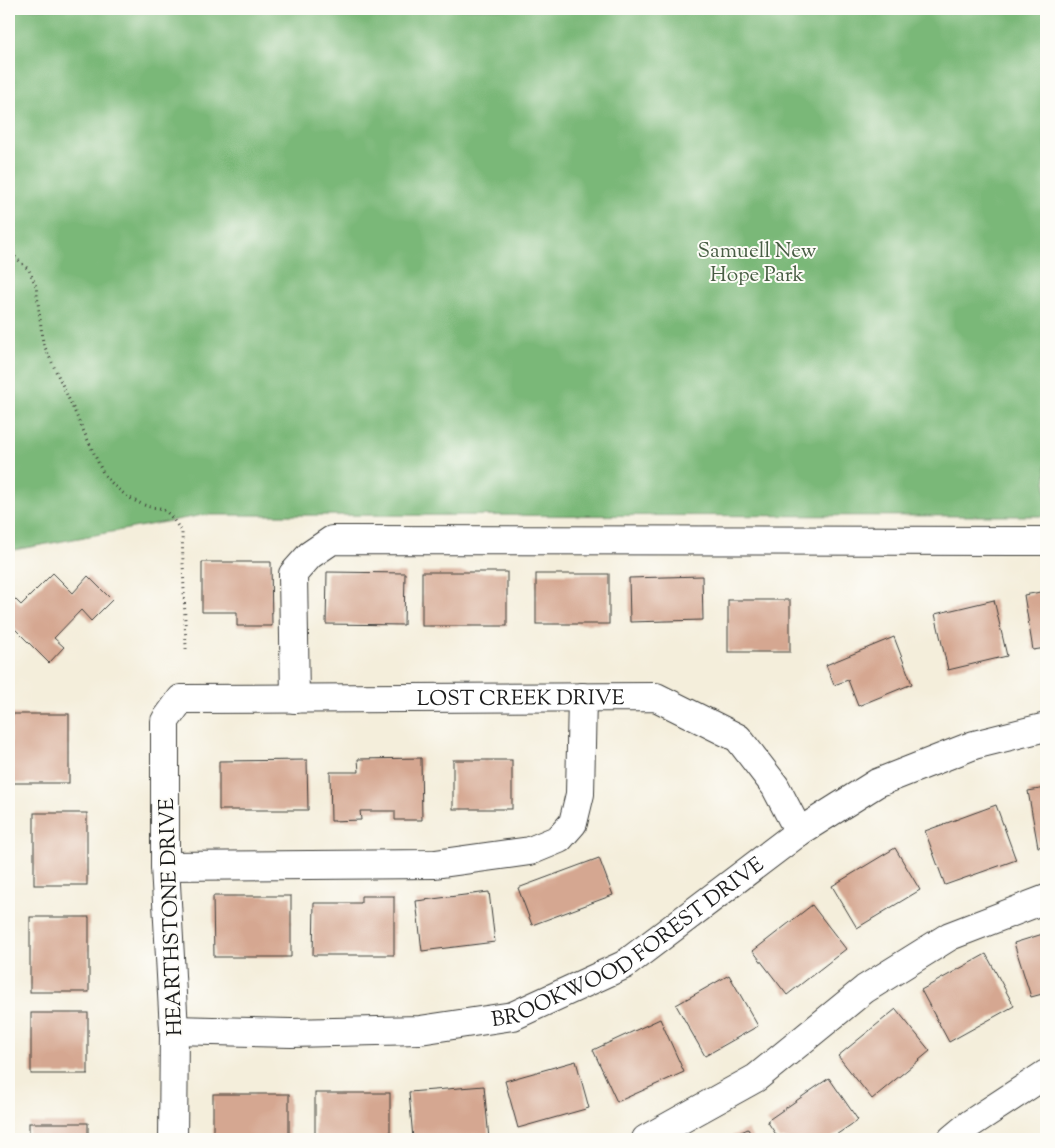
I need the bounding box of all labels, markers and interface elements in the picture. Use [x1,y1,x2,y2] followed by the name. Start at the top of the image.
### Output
[698,237,817,291] park label: Samuell New Hope Park
[417,684,625,715] street label: LOST CREEK DRIVE
[153,797,191,1036] street label: HEARTHSTONE DRIVE
[489,851,771,1036] street label: BROOKWOOD FOREST DRIVE

